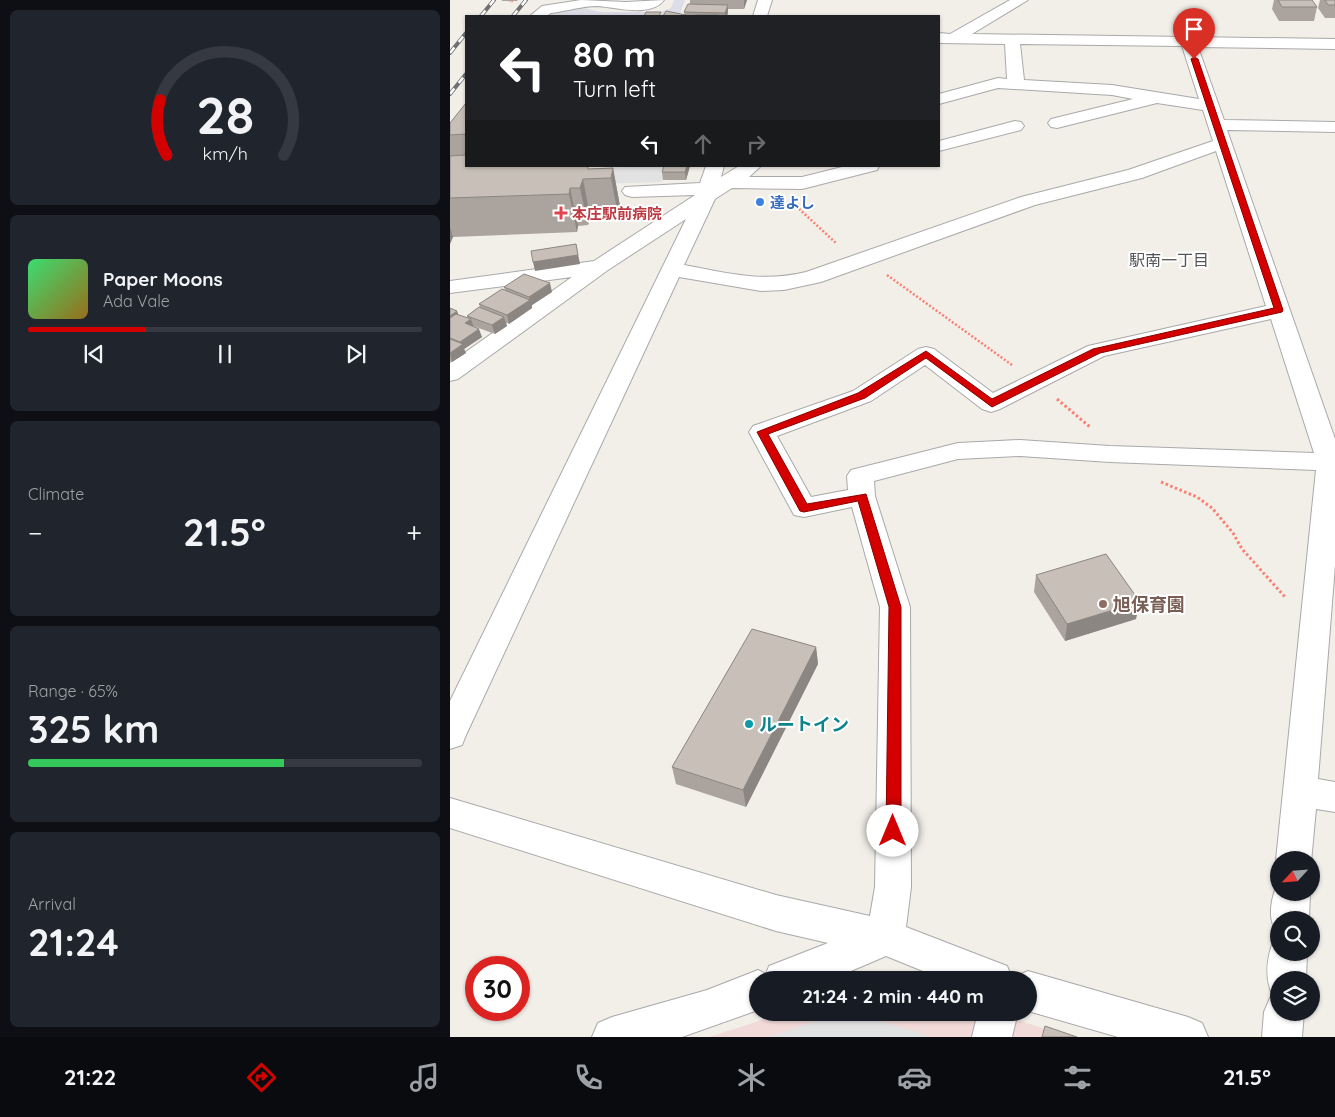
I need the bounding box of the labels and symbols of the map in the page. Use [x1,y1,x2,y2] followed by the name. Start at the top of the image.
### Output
[1173,8,1215,59] pin
[770,193,815,212] place label: 達よし
[754,196,766,208] marker: 達よし
[572,204,662,223] place label: 本庄駅前病院
[554,206,568,220] marker: 本庄駅前病院
[1129,250,1209,270] district label: 駅南一丁目
[1113,593,1185,616] place label: 旭保育園
[1097,598,1109,610] marker: 旭保育園
[759,713,849,736] place label: ルートイン
[743,718,755,730] marker: ルートイン
[866,804,918,856] position arrow
[1270,851,1320,901] north arrow
[465,956,530,1021] speed limit sign: 30

